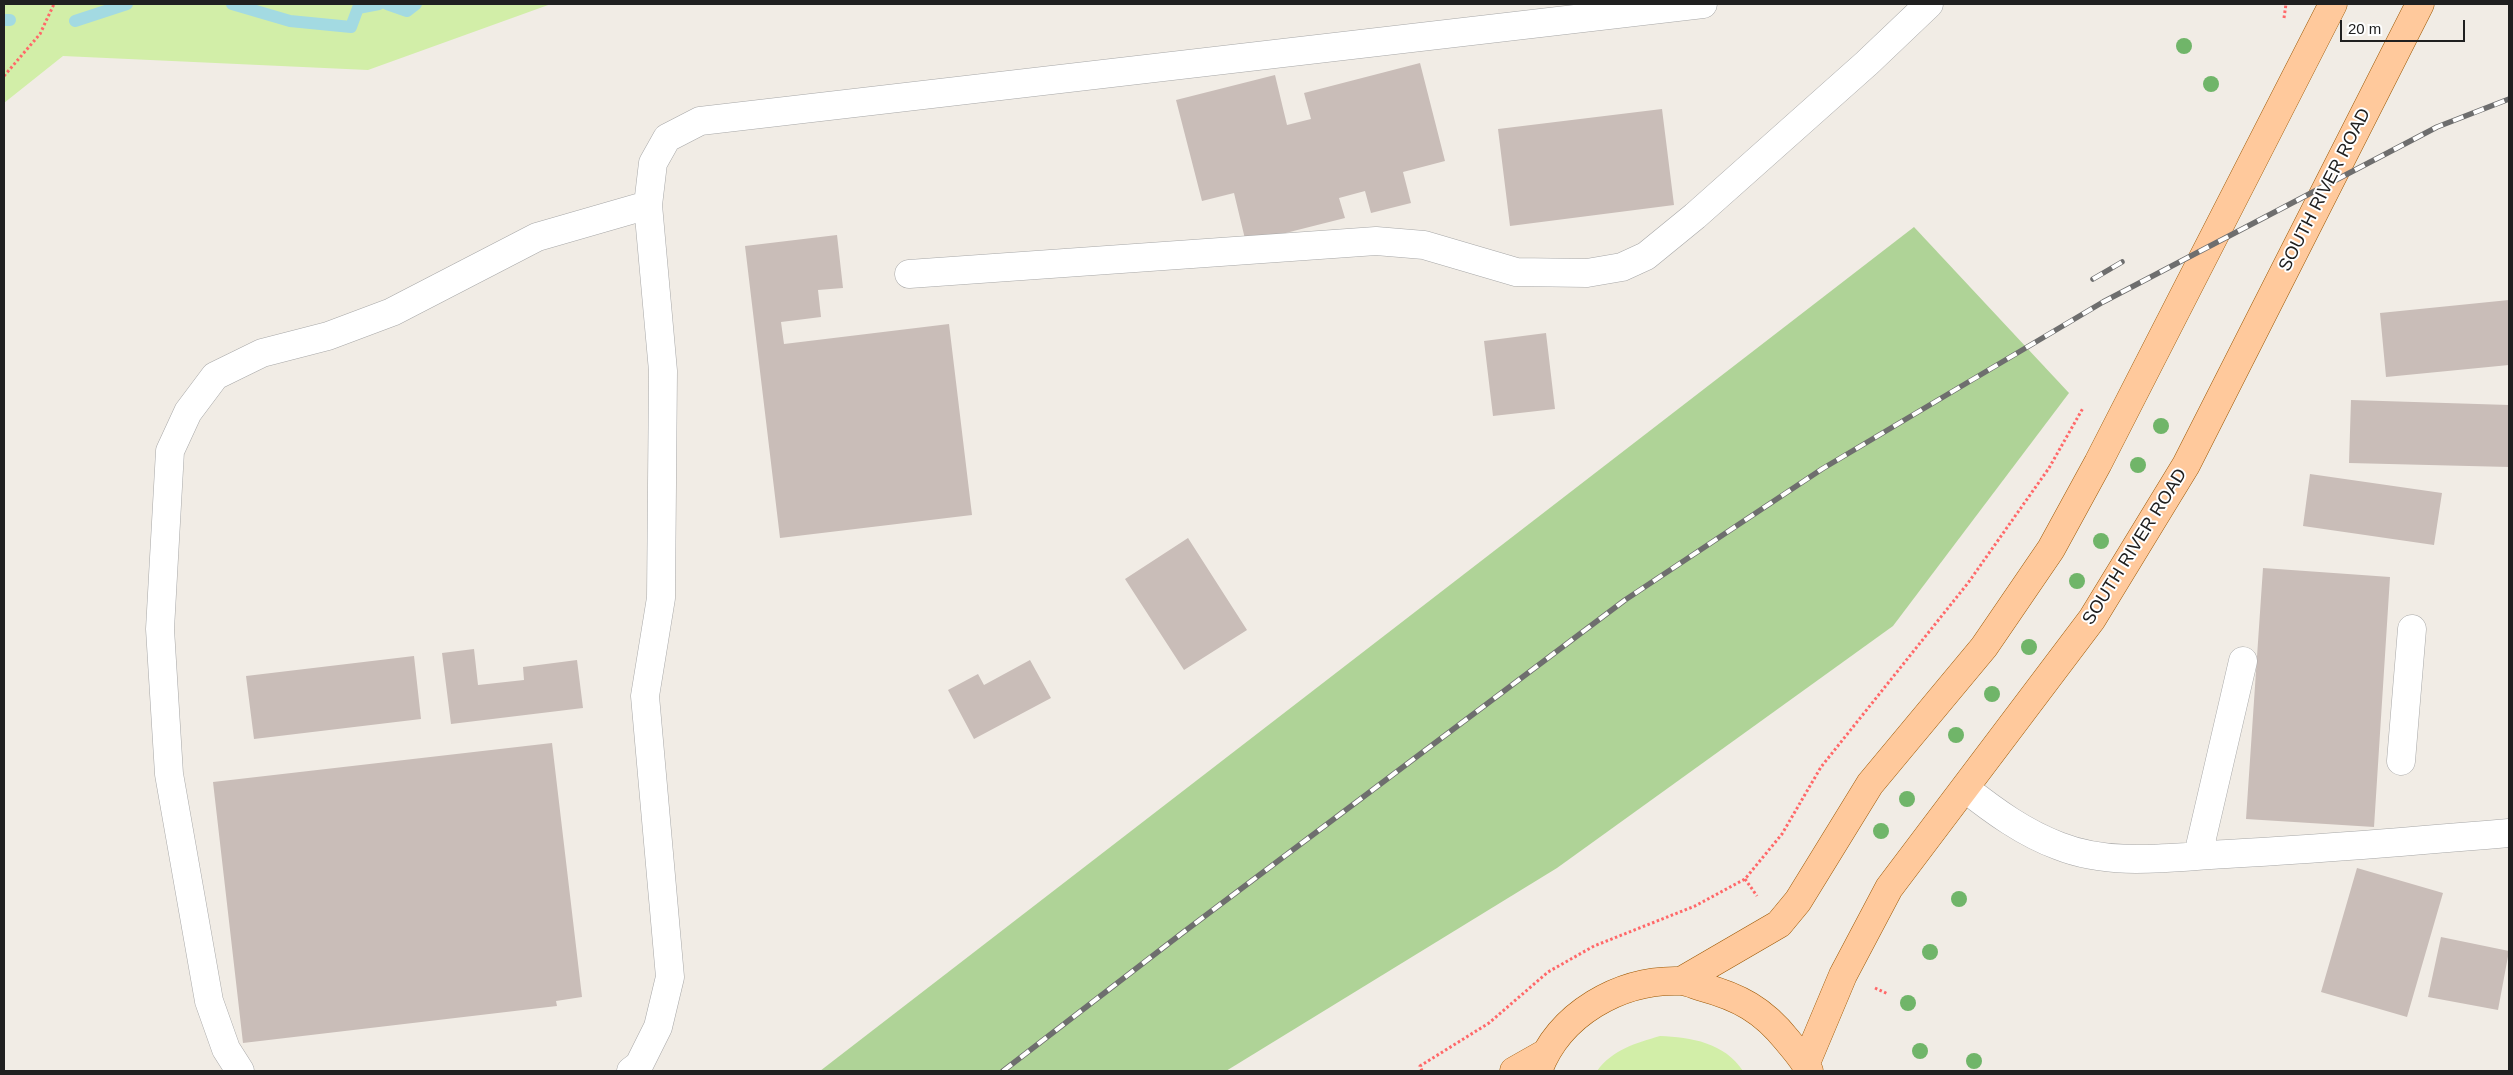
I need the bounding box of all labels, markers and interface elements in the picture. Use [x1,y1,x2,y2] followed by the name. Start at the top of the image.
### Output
[2343,10,2468,42] scale bar
[2348,20,2381,37] text: 20 m
[2275,105,2375,275] street label: SOUTH RIVER ROAD
[2078,465,2192,629] street label: SOUTH RIVER ROAD

